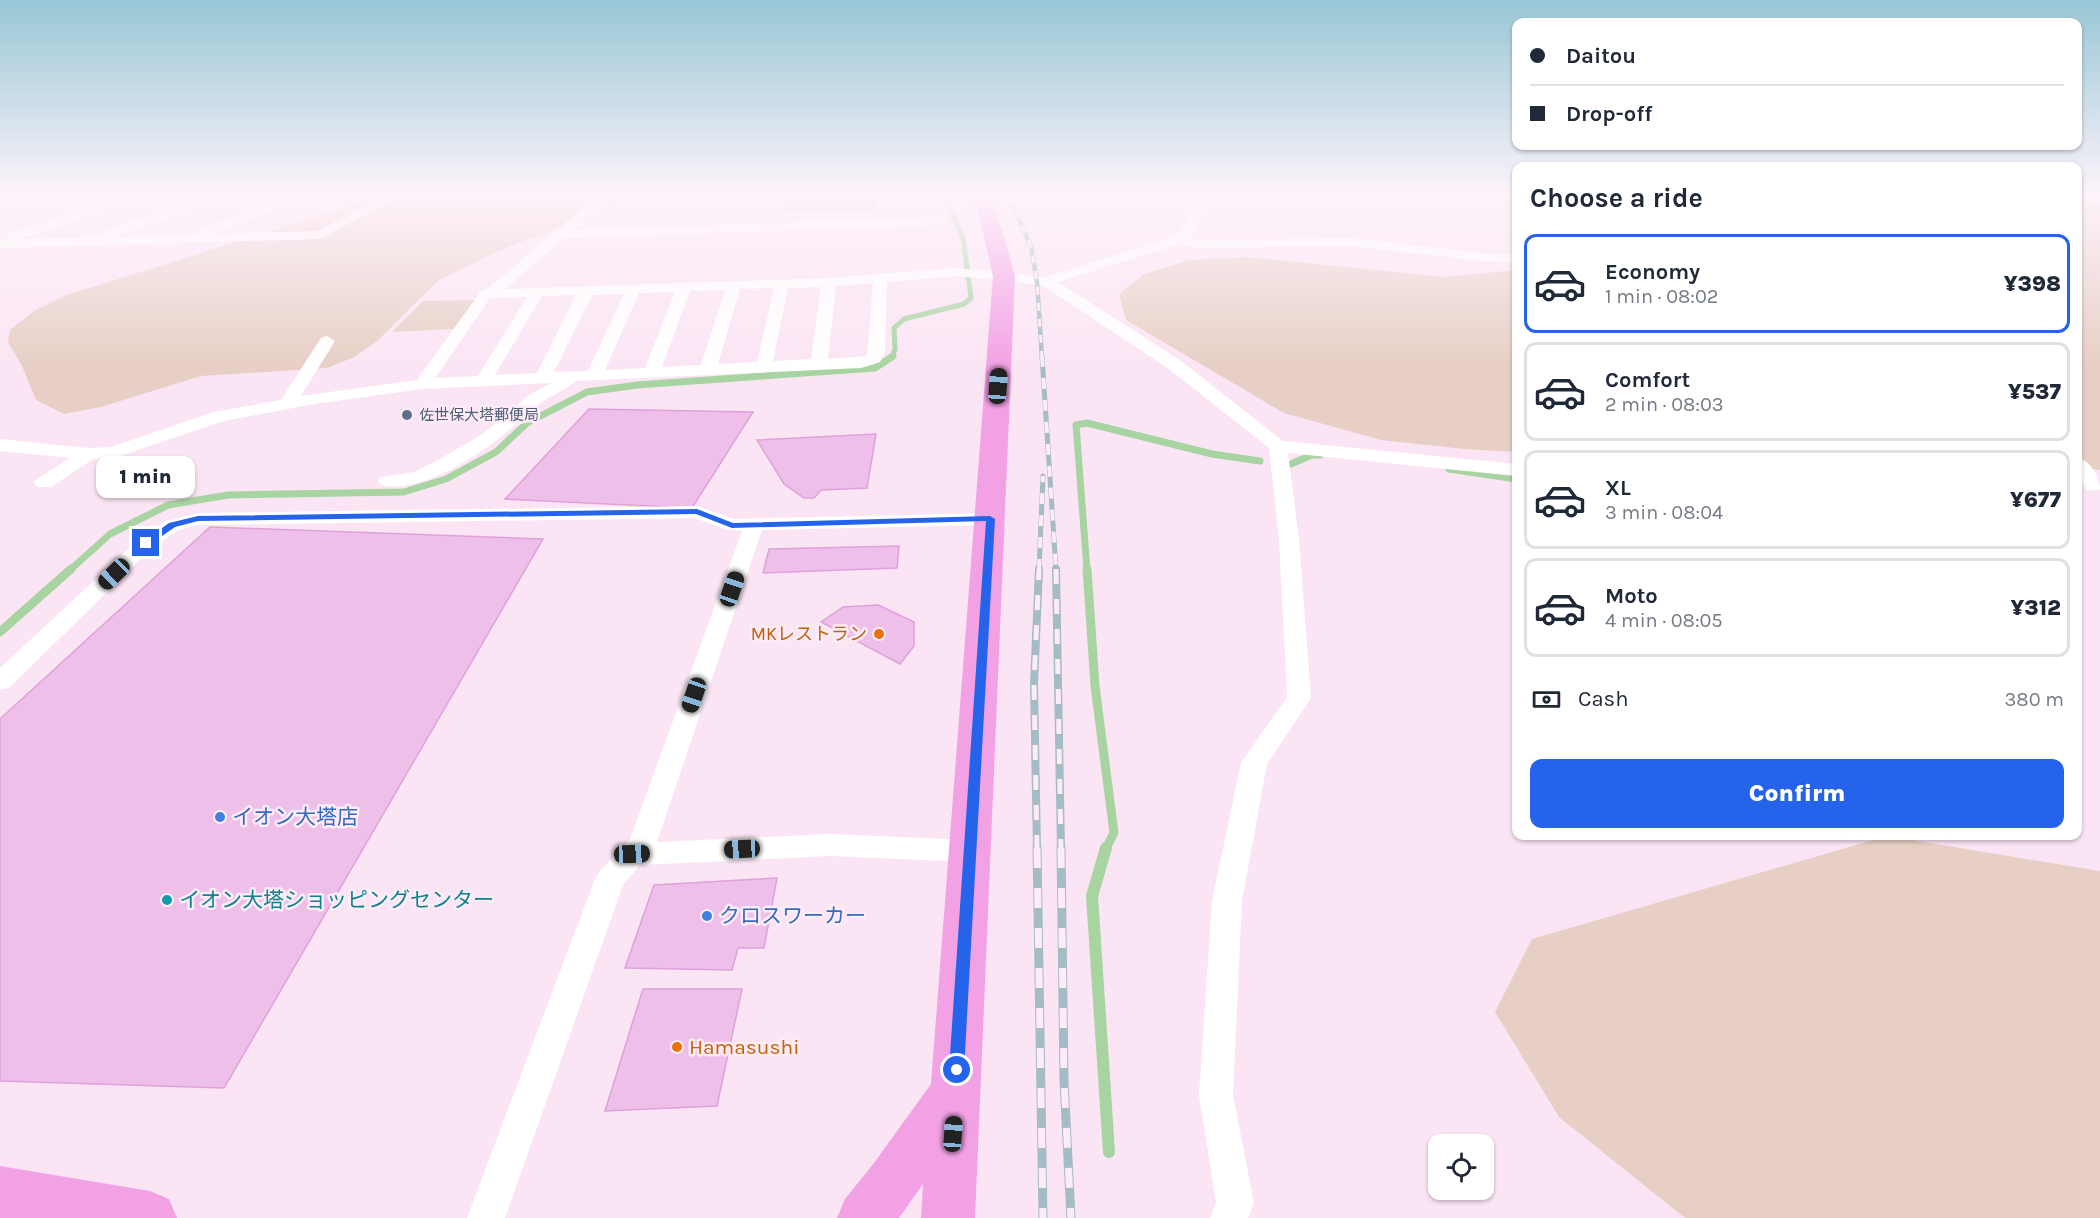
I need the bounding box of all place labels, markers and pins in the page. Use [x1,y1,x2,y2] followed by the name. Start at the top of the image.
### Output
[419,406,539,424] place label: 佐世保大塔郵便局
[400,408,414,422] marker: 佐世保大塔郵便局
[751,623,867,645] place label: MKレストラン
[872,627,886,641] marker: MKレストラン
[232,805,358,829] place label: イオン大塔店
[213,810,227,824] marker: イオン大塔店
[179,888,494,912] place label: イオン大塔ショッピングセンター
[160,893,174,907] marker: イオン大塔ショッピングセンター
[719,904,866,928] place label: クロスワーカー
[700,909,714,923] marker: クロスワーカー
[689,1035,800,1059] place label: Hamasushi
[670,1040,684,1054] marker: Hamasushi

